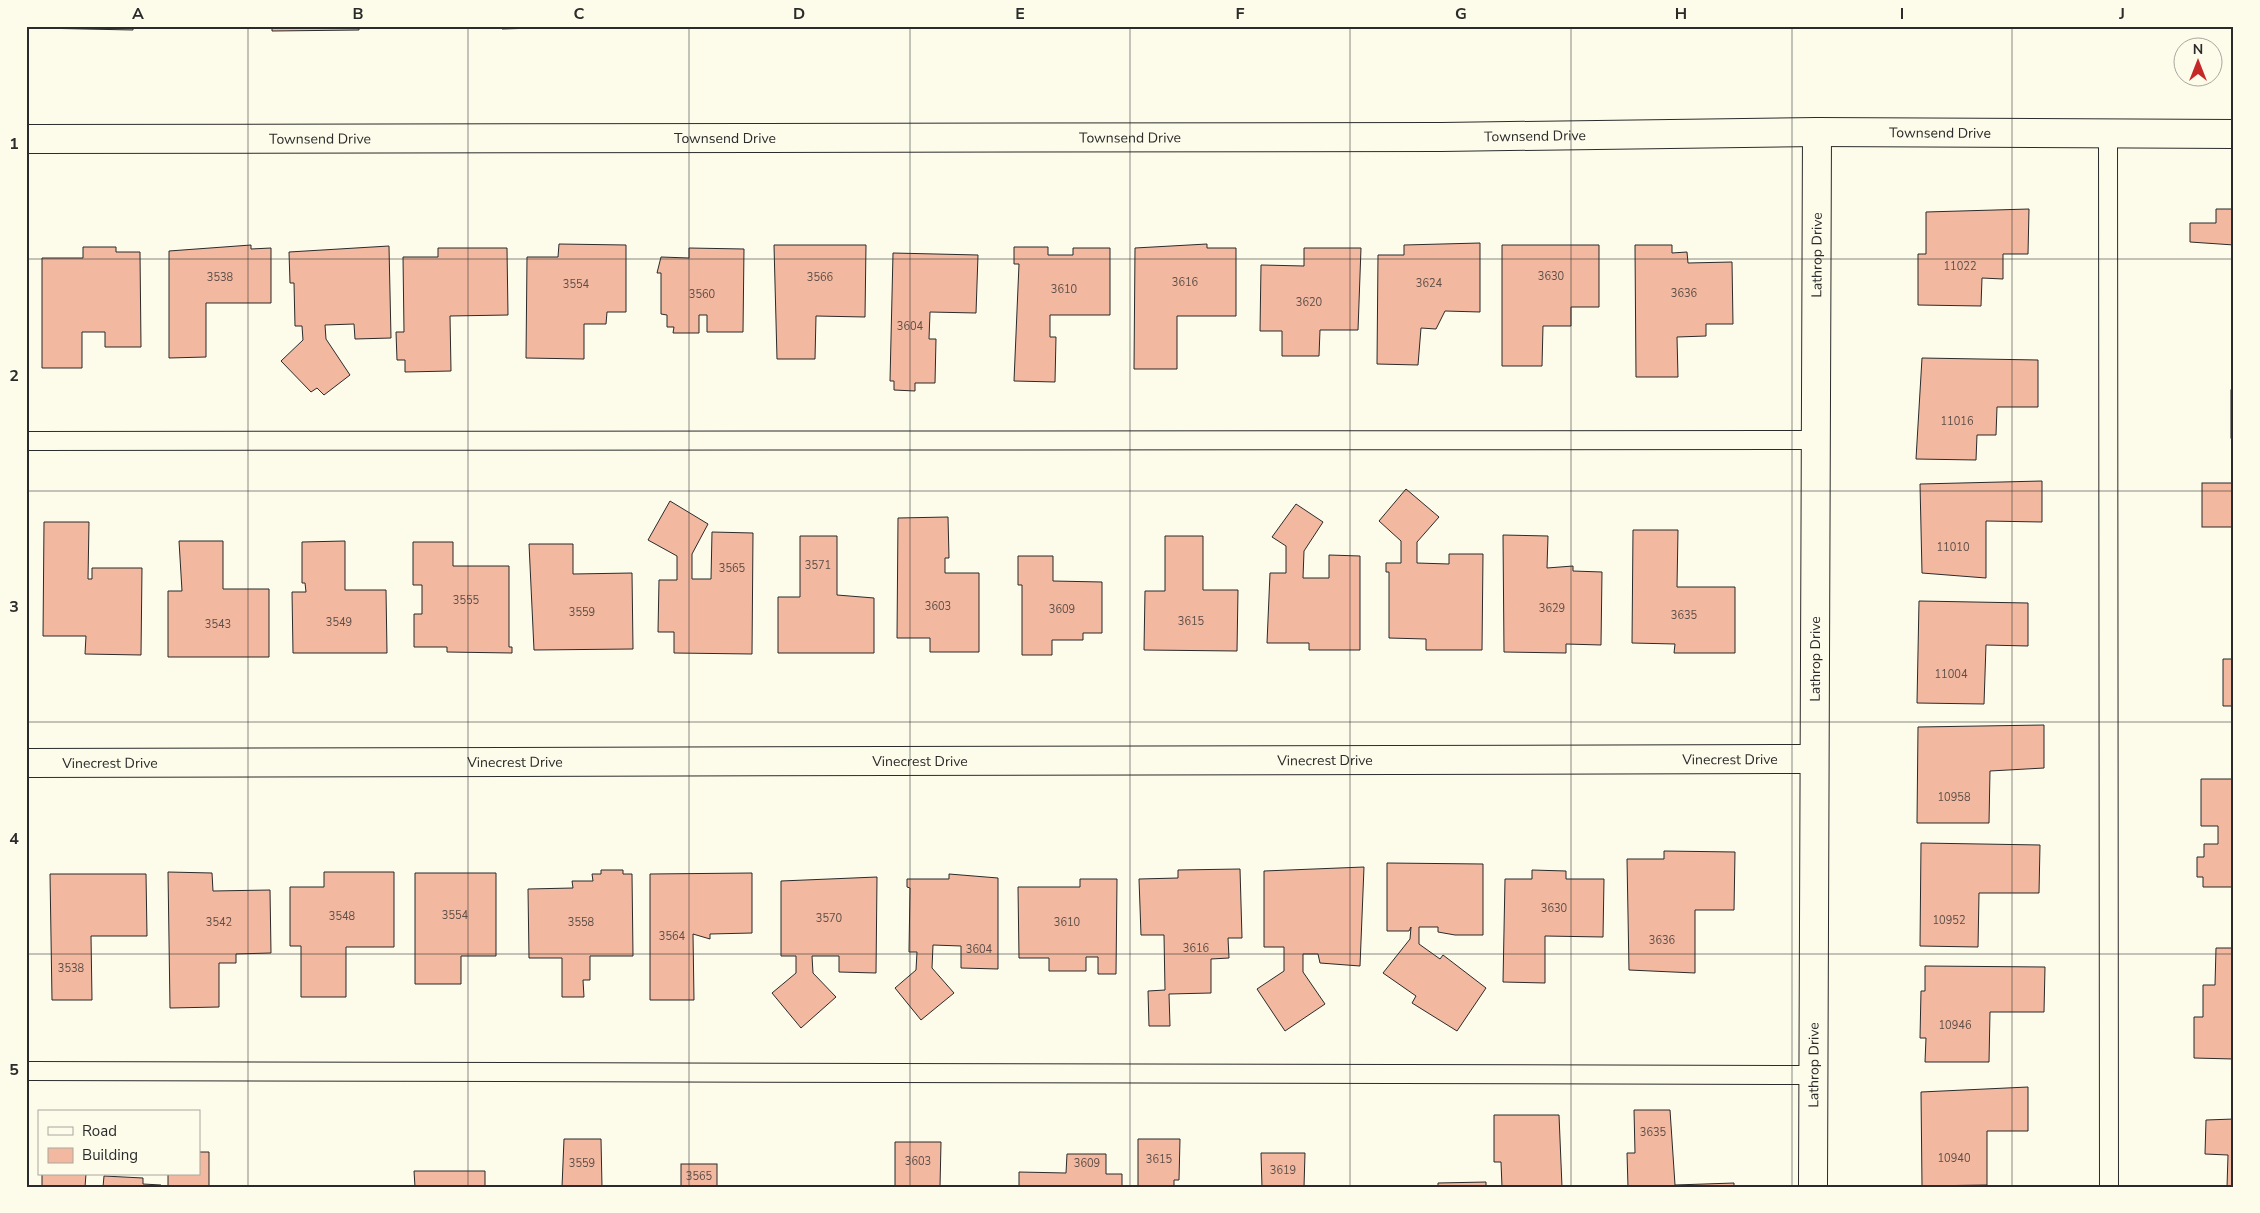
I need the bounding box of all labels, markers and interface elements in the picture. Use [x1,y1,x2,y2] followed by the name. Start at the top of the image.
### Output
[132,3,144,25] text: A
[352,3,364,25] text: B
[574,3,585,25] text: C
[793,3,805,25] text: D
[1015,3,1025,25] text: E
[1236,3,1245,25] text: F
[1455,3,1467,25] text: G
[1675,3,1687,25] text: H
[1900,3,1904,25] text: I
[2118,3,2125,25] text: J
[2172,38,2222,88] north arrow
[2193,40,2203,59] text: N
[1889,123,1991,142] street label: Townsend Drive
[1484,126,1586,146] street label: Townsend Drive
[674,128,776,148] street label: Townsend Drive
[1079,128,1181,147] street label: Townsend Drive
[269,129,371,148] street label: Townsend Drive
[9,133,19,155] text: 1
[1807,212,1826,298] street label: Lathrop Drive
[1944,259,1977,274] house number: 11022
[1538,269,1565,284] house number: 3630
[207,270,234,285] house number: 3538
[807,270,834,285] house number: 3566
[1172,275,1199,290] house number: 3616
[1416,276,1443,291] house number: 3624
[563,277,590,292] house number: 3554
[1051,282,1078,297] house number: 3610
[1671,286,1698,301] house number: 3636
[689,287,716,302] house number: 3560
[1296,295,1323,310] house number: 3620
[897,319,924,334] house number: 3604
[9,365,19,387] text: 2
[1941,414,1974,429] house number: 11016
[1937,540,1970,555] house number: 11010
[805,558,831,573] house number: 3571
[719,561,746,576] house number: 3565
[453,593,480,608] house number: 3555
[9,596,19,618] text: 3
[925,599,951,614] house number: 3603
[1539,601,1565,616] house number: 3629
[1049,602,1075,617] house number: 3609
[569,605,595,620] house number: 3559
[1671,608,1698,623] house number: 3635
[1178,614,1205,629] house number: 3615
[326,615,352,630] house number: 3549
[1805,616,1825,702] street label: Lathrop Drive
[205,617,231,632] house number: 3543
[1935,667,1968,682] house number: 11004
[1276,750,1373,770] street label: Vinecrest Drive
[1681,750,1778,769] street label: Vinecrest Drive
[871,751,968,771] street label: Vinecrest Drive
[466,752,563,772] street label: Vinecrest Drive
[61,753,158,772] street label: Vinecrest Drive
[1938,790,1971,805] house number: 10958
[9,828,19,850] text: 4
[1541,901,1568,916] house number: 3630
[442,908,469,923] house number: 3554
[329,909,356,924] house number: 3548
[816,911,843,926] house number: 3570
[1933,913,1966,928] house number: 10952
[206,915,232,930] house number: 3542
[568,915,595,930] house number: 3558
[1054,915,1081,930] house number: 3610
[659,929,686,944] house number: 3564
[1649,933,1676,948] house number: 3636
[1183,941,1210,956] house number: 3616
[966,942,993,957] house number: 3604
[58,961,85,976] house number: 3538
[1939,1018,1972,1033] house number: 10946
[1804,1022,1823,1108] street label: Lathrop Drive
[9,1059,19,1081] text: 5
[38,1110,200,1176] legend
[82,1121,117,1141] text: Road
[1640,1125,1667,1140] house number: 3635
[82,1145,138,1165] text: Building
[1938,1151,1971,1166] house number: 10940
[1146,1152,1173,1167] house number: 3615
[905,1154,931,1169] house number: 3603
[569,1156,595,1171] house number: 3559
[1074,1156,1100,1171] house number: 3609
[1270,1163,1296,1178] house number: 3619
[686,1169,713,1184] house number: 3565

